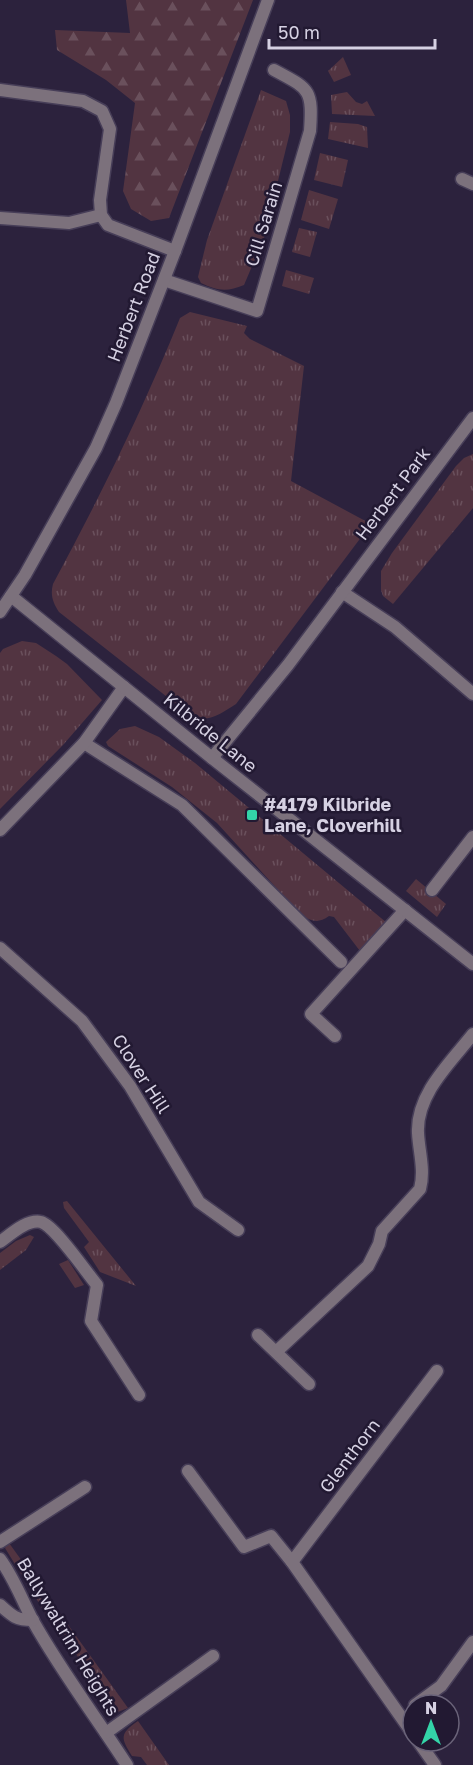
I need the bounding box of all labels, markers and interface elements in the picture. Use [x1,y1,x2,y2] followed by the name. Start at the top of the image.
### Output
[269,12,436,50] scale bar
[278,21,320,43] text: 50 m
[240,179,286,269] street label: Cill Sarain
[102,249,164,365] street label: Herbert Road
[350,443,434,544] street label: Herbert Park
[159,688,262,777] street label: Kilbride Lane
[264,793,401,836] place label: #4179 Kilbride Lane, Cloverhill
[245,808,259,822] marker: #4179 Kilbride Lane, Cloverhill
[108,1030,176,1117] street label: Clover Hill
[314,1414,384,1497] street label: Glenthorn
[13,1553,125,1720] street label: Ballywaltrim Heights
[401,1693,461,1753] north arrow
[425,1698,437,1718] text: N

